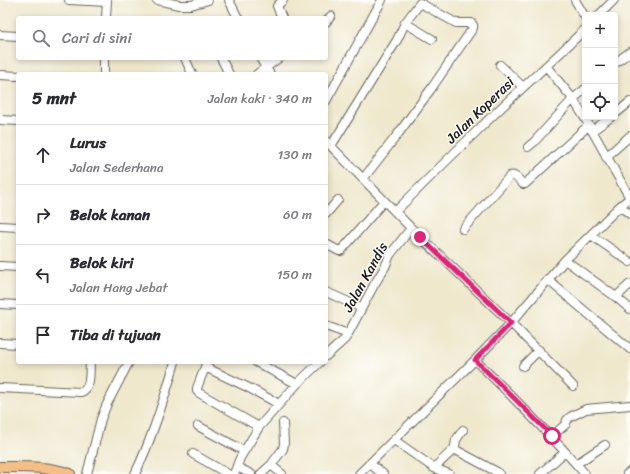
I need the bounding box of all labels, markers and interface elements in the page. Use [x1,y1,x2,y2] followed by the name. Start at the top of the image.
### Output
[582,12,618,120] map controls
[582,12,618,48] button: +
[16,16,328,60] search box
[62,25,132,51] text: Cari di sini
[30,27,52,49] icon: search
[582,48,618,84] button: −
[439,70,522,151] street label: Jalan Koperasi
[32,83,76,113] text: 5 mnt
[582,84,618,120] button: locate
[208,87,312,110] text: Jalan kaki · 340 m
[70,130,106,156] text: Lurus
[278,143,312,166] text: 130 m
[32,144,54,166] icon: ahead
[70,156,163,179] text: Jalan Sederhana
[70,202,150,228] text: Belok kanan
[283,203,312,226] text: 60 m
[32,204,54,226] icon: right
[411,228,429,246] route end
[335,237,395,318] street label: Jalan Kandis
[70,250,133,276] text: Belok kiri
[277,263,312,286] text: 150 m
[32,264,54,286] icon: left
[70,276,167,299] text: Jalan Hang Jebat
[70,322,161,348] text: Tiba di tujuan
[32,324,54,346] icon: arrive
[543,427,561,445] route start

